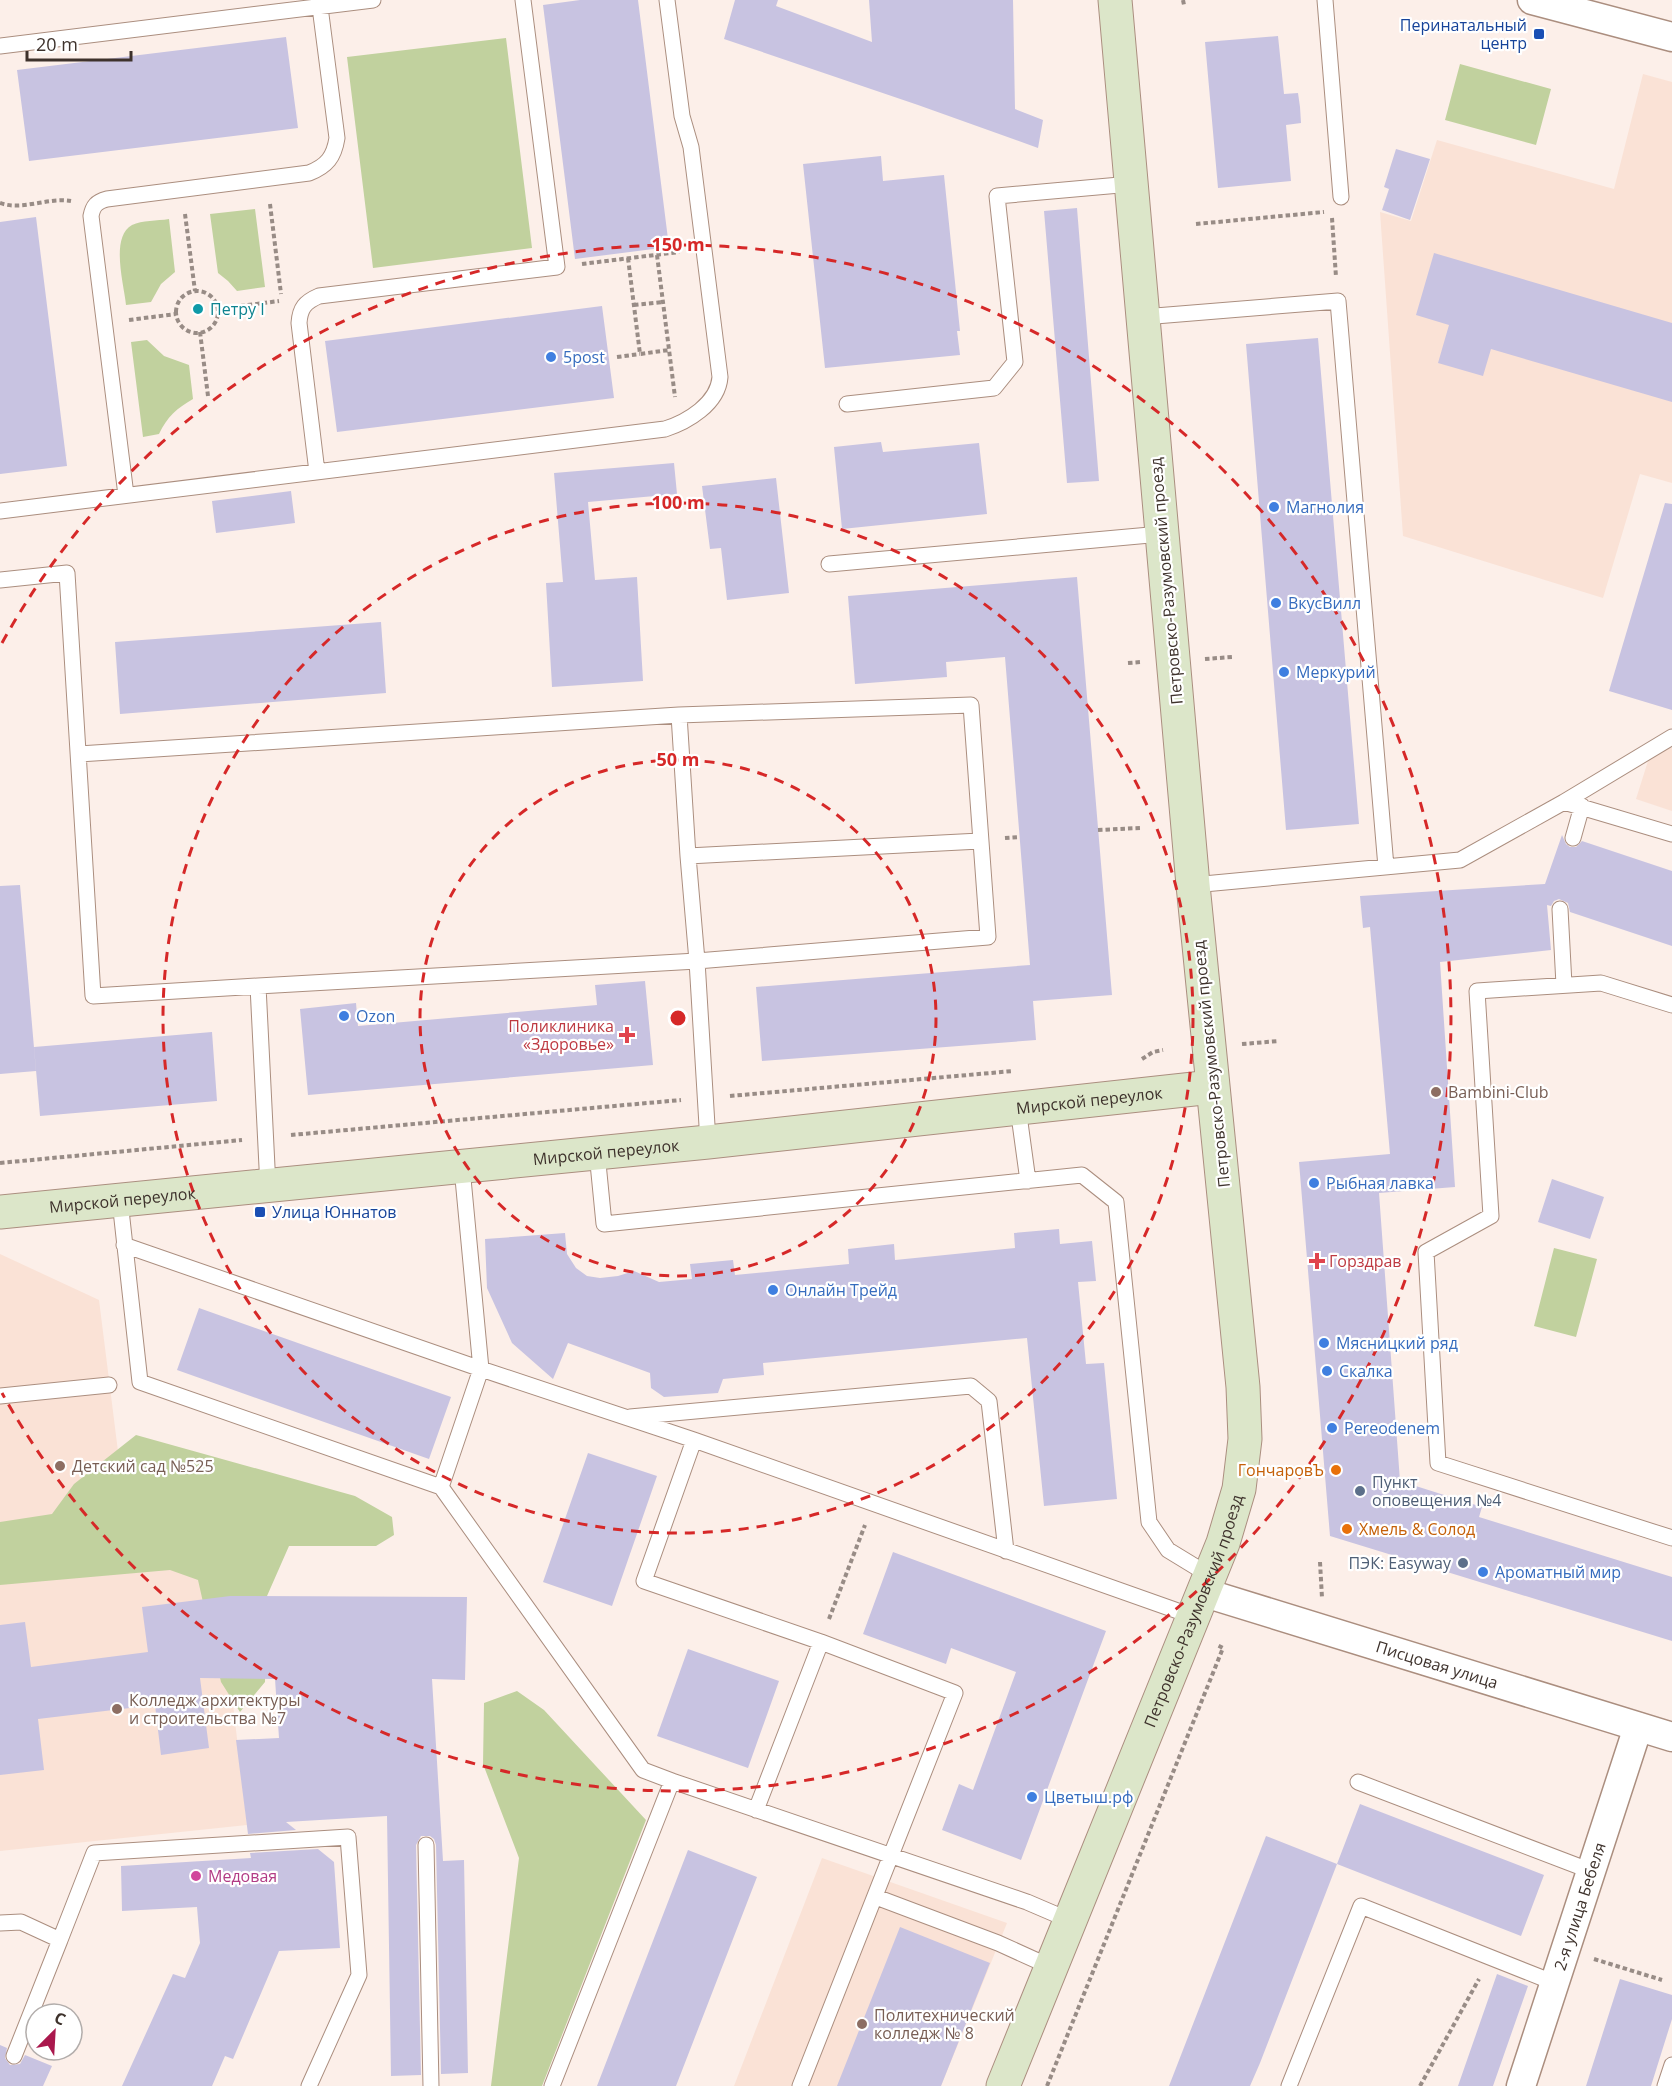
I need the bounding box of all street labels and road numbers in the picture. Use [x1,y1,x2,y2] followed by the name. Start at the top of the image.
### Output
[1144,457,1188,705] street label: Петровско-Разумовский проезд
[1187,940,1235,1188] street label: Петровско-Разумовский проезд
[1015,1081,1164,1119] street label: Мирской переулок
[532,1134,681,1170] street label: Мирской переулок
[48,1182,197,1218] street label: Мирской переулок
[1138,1492,1248,1731] street label: Петровско-Разумовский проезд
[1373,1635,1501,1694] street label: Писцовая улица
[1548,1840,1611,1973] street label: 2-я улица Бебеля

